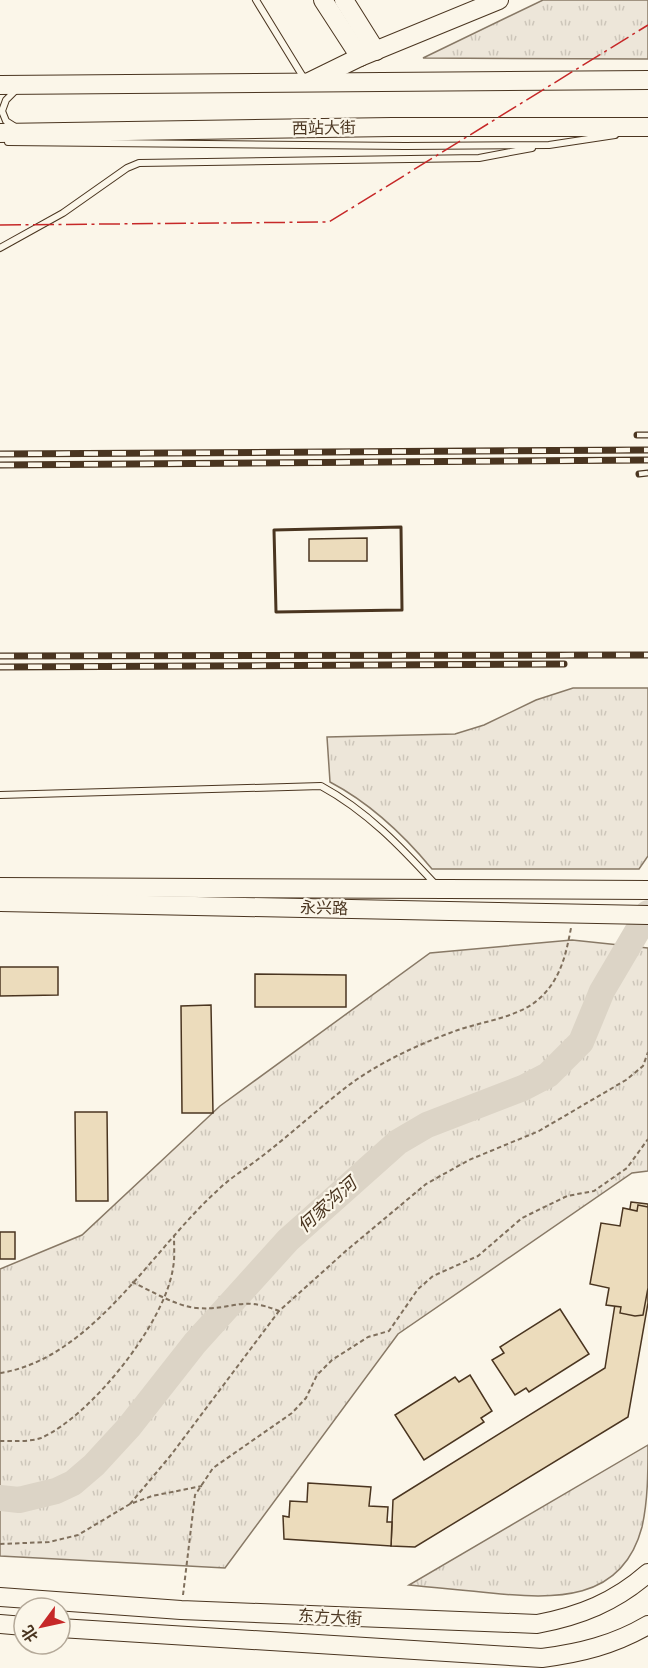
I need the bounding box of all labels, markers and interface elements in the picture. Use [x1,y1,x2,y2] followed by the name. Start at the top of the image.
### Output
[292,118,356,138] street label: 西站大街
[300,898,348,918] street label: 永兴路
[293,1171,363,1237] water label: 何家沟河
[12,1596,72,1656] north arrow
[298,1606,362,1628] street label: 东方大街
[18,1622,42,1646] text: 北

